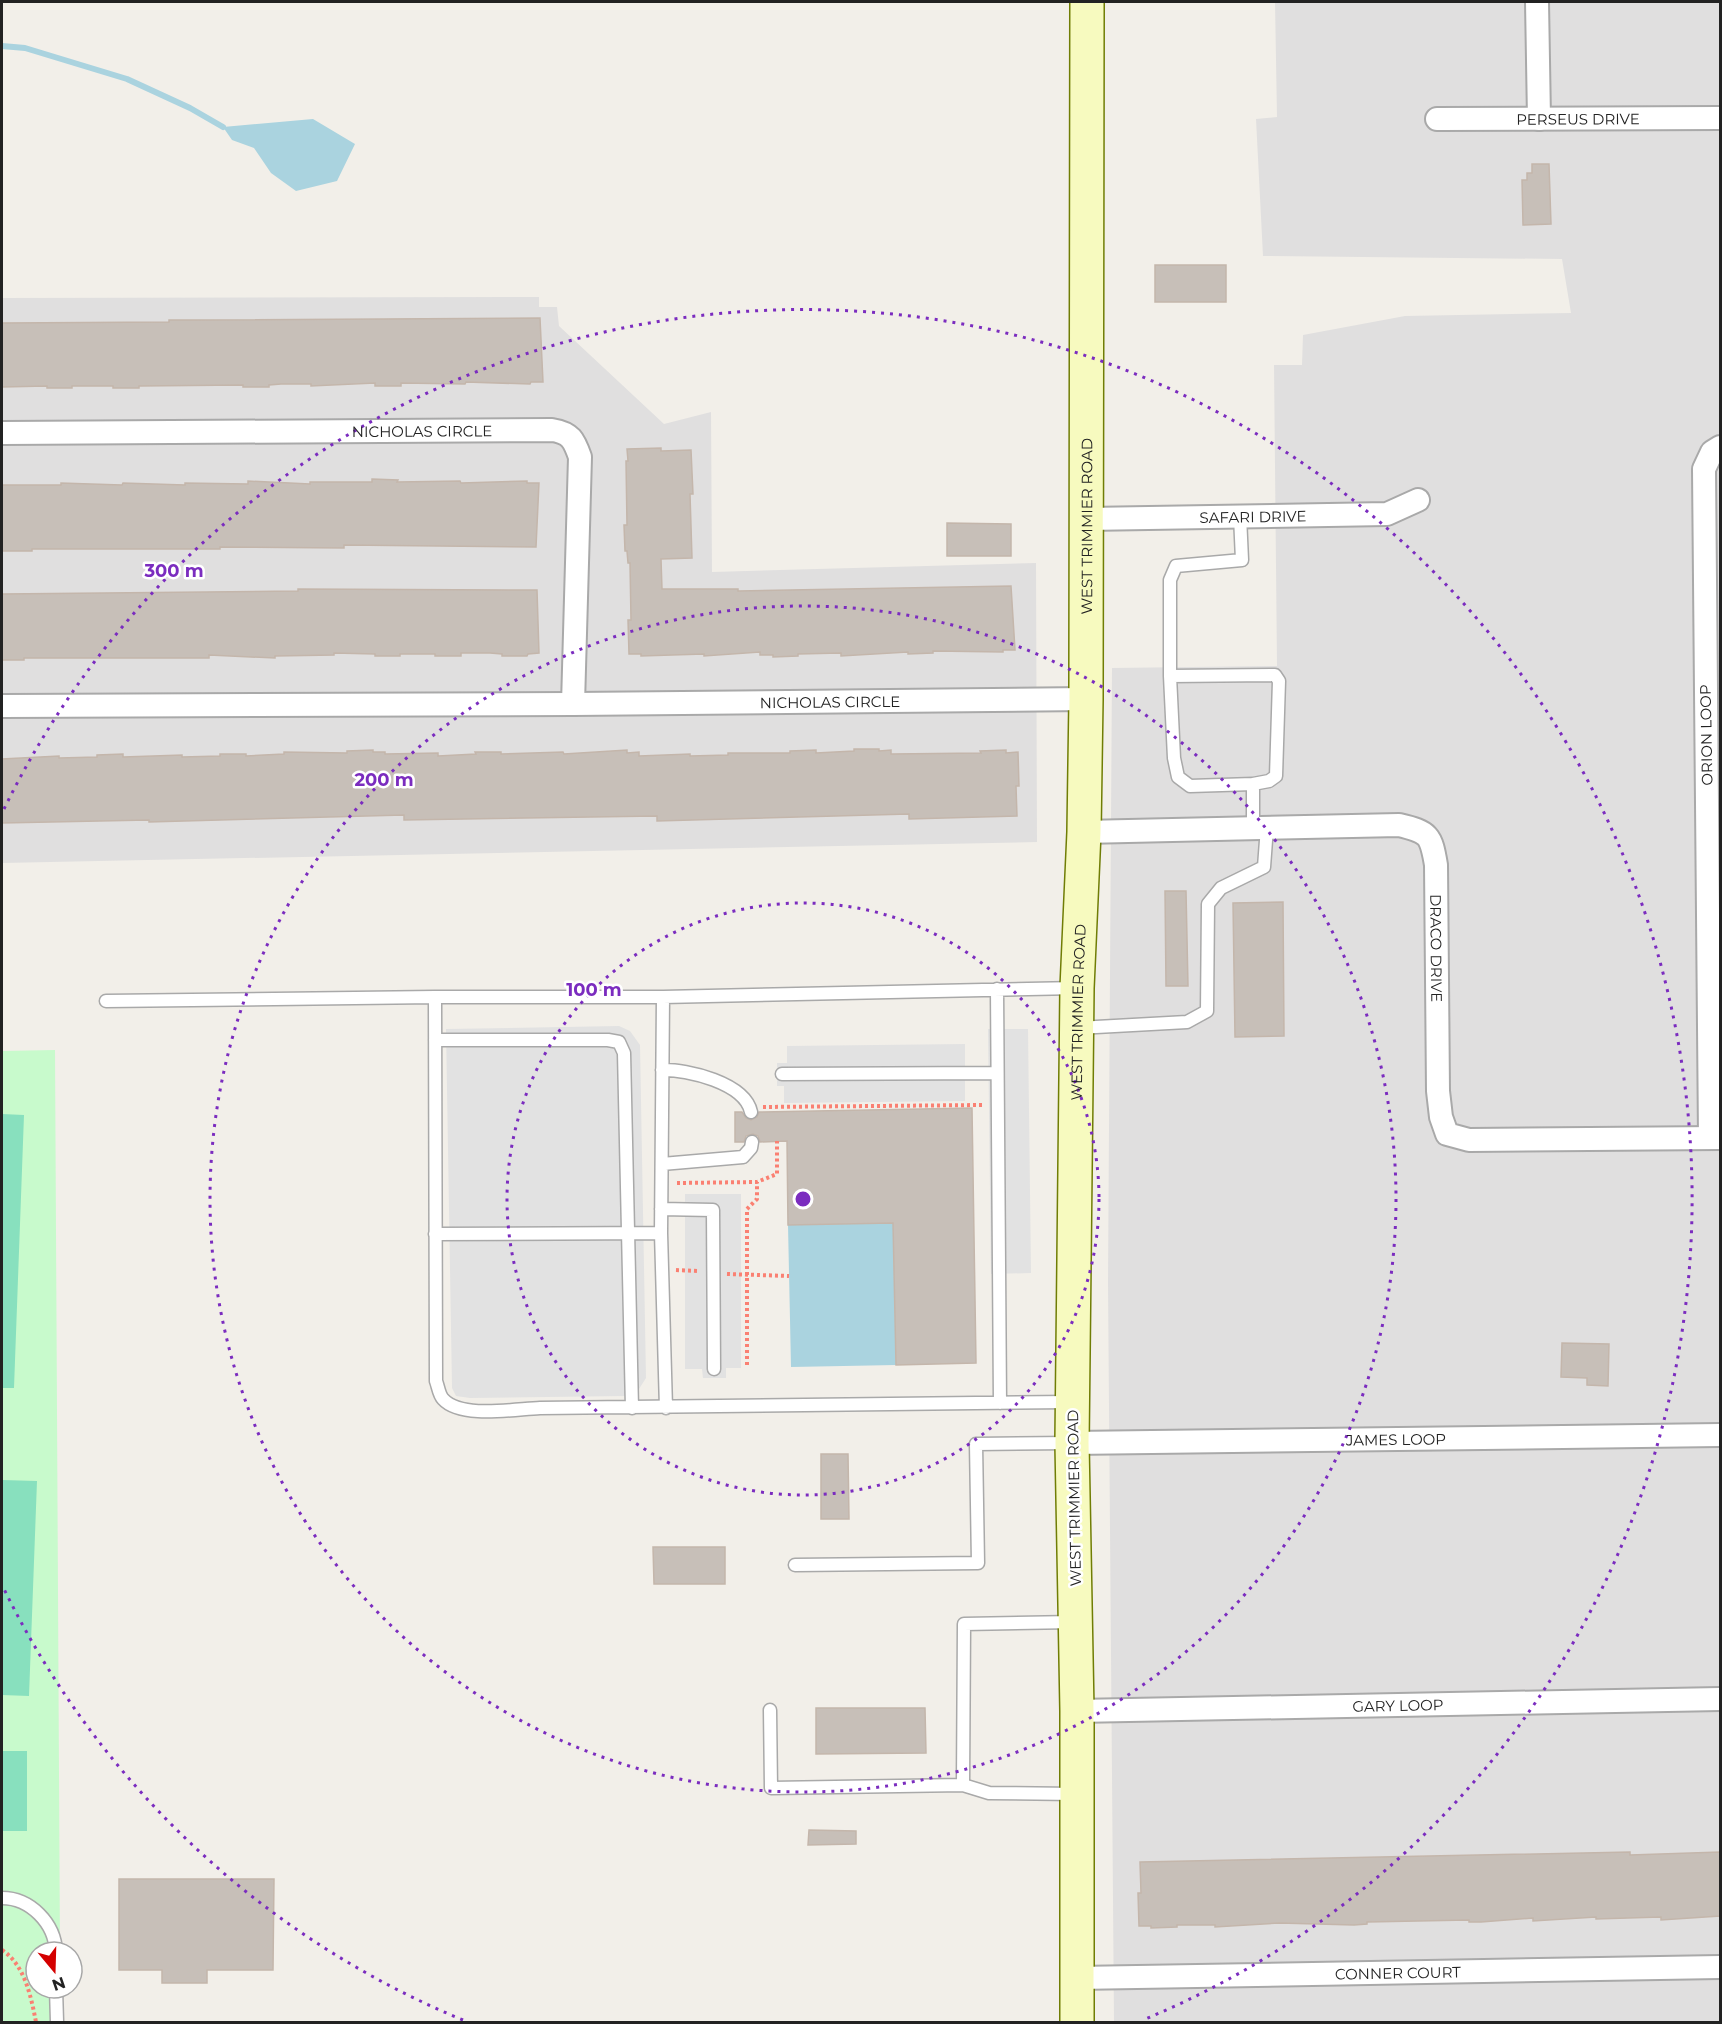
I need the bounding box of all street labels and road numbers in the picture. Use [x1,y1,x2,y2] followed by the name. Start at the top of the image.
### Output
[1516,109,1640,128] street label: PERSEUS DRIVE
[352,421,492,441] street label: NICHOLAS CIRCLE
[1077,438,1096,615] street label: WEST TRIMMIER ROAD
[1199,506,1307,527] street label: SAFARI DRIVE
[1696,684,1716,786] street label: ORION LOOP
[760,691,900,712] street label: NICHOLAS CIRCLE
[1427,894,1447,1002] street label: DRACO DRIVE
[1066,923,1089,1100] street label: WEST TRIMMIER ROAD
[1063,1410,1085,1586] street label: WEST TRIMMIER ROAD
[1345,1429,1446,1449] street label: JAMES LOOP
[1352,1695,1444,1715] street label: GARY LOOP
[1335,1962,1461,1983] street label: CONNER COURT

